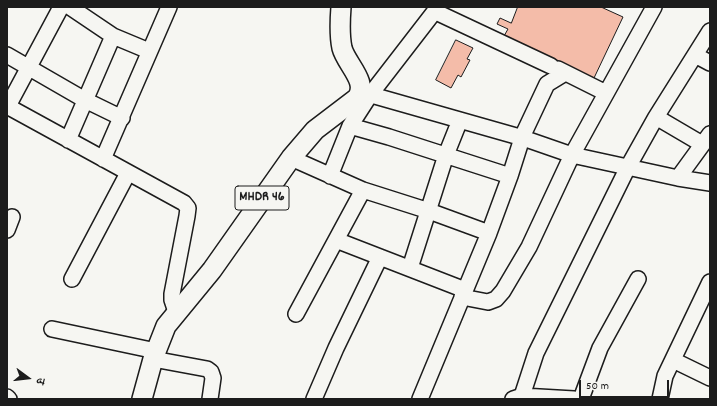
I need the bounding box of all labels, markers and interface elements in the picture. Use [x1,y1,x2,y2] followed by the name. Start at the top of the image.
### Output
[235,186,289,210] road number: MHDR 46
[8,358,48,398] north arrow
[581,372,671,398] scale bar
[31,376,48,386] text: उ
[586,378,609,395] text: 50 m

